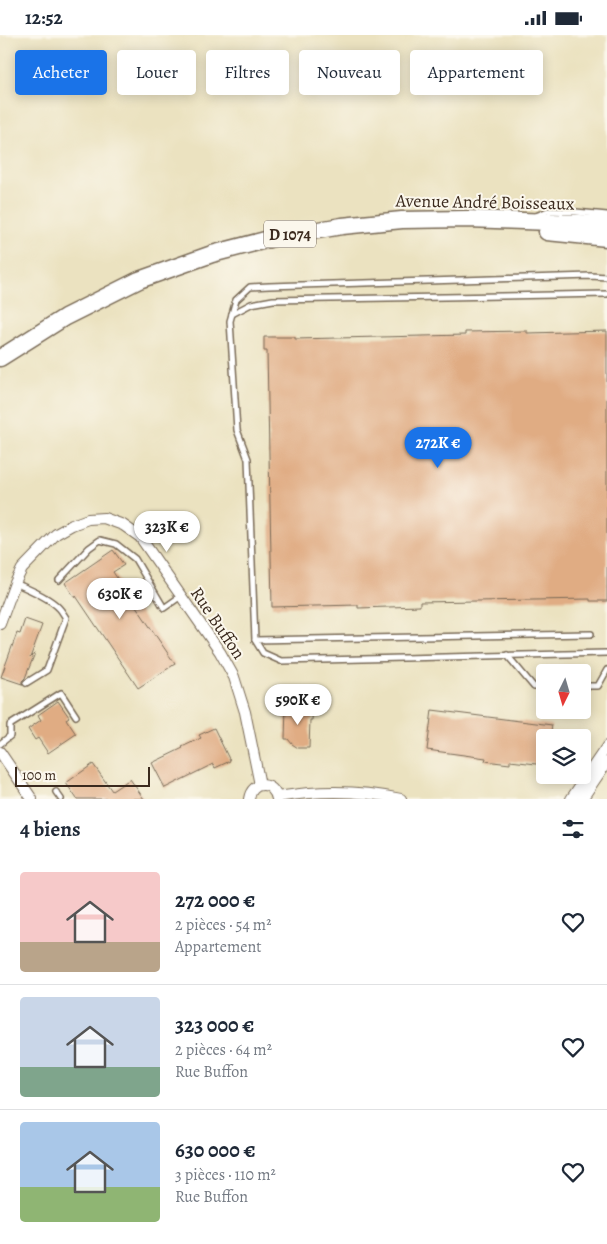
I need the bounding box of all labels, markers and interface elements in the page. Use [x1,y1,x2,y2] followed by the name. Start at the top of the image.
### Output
[25,5,63,31] text: 12:52
[15,50,107,95] chip: Acheter
[117,50,196,95] chip: Louer
[206,50,289,95] chip: Filtres
[299,50,400,95] chip: Nouveau
[410,50,543,95] chip: Appartement
[394,188,575,216] street label: Avenue André Boisseaux
[264,220,316,247] road number: D 1074
[397,427,479,469] pin: 272K €
[416,432,460,454] text: 272K €
[126,511,208,553] pin: 323K €
[145,516,189,538] text: 323K €
[79,577,161,620] pin: 630K €
[185,582,251,664] street label: Rue Buffon
[98,583,142,605] text: 630K €
[536,664,591,719] north arrow
[536,664,591,784] map controls
[257,683,339,726] pin: 590K €
[276,689,320,711] text: 590K €
[536,729,591,784] button: layers
[15,764,150,787] scale bar
[22,766,56,785] text: 100 m
[20,815,81,843] text: 4 biens
[559,815,587,843] icon: filters
[175,886,255,914] text: 272 000 €
[60,892,120,952] icon: home
[559,908,587,936] icon: heart
[175,914,271,936] text: 2 pièces · 54 m²
[175,936,261,958] text: Appartement
[175,1011,254,1039] text: 323 000 €
[60,1017,120,1077] icon: home
[559,1033,587,1061] icon: heart
[175,1039,272,1061] text: 2 pièces · 64 m²
[175,1061,248,1083] text: Rue Buffon
[175,1136,255,1164] text: 630 000 €
[60,1142,120,1202] icon: home
[559,1158,587,1186] icon: heart
[175,1164,276,1186] text: 3 pièces · 110 m²
[175,1186,248,1208] text: Rue Buffon

